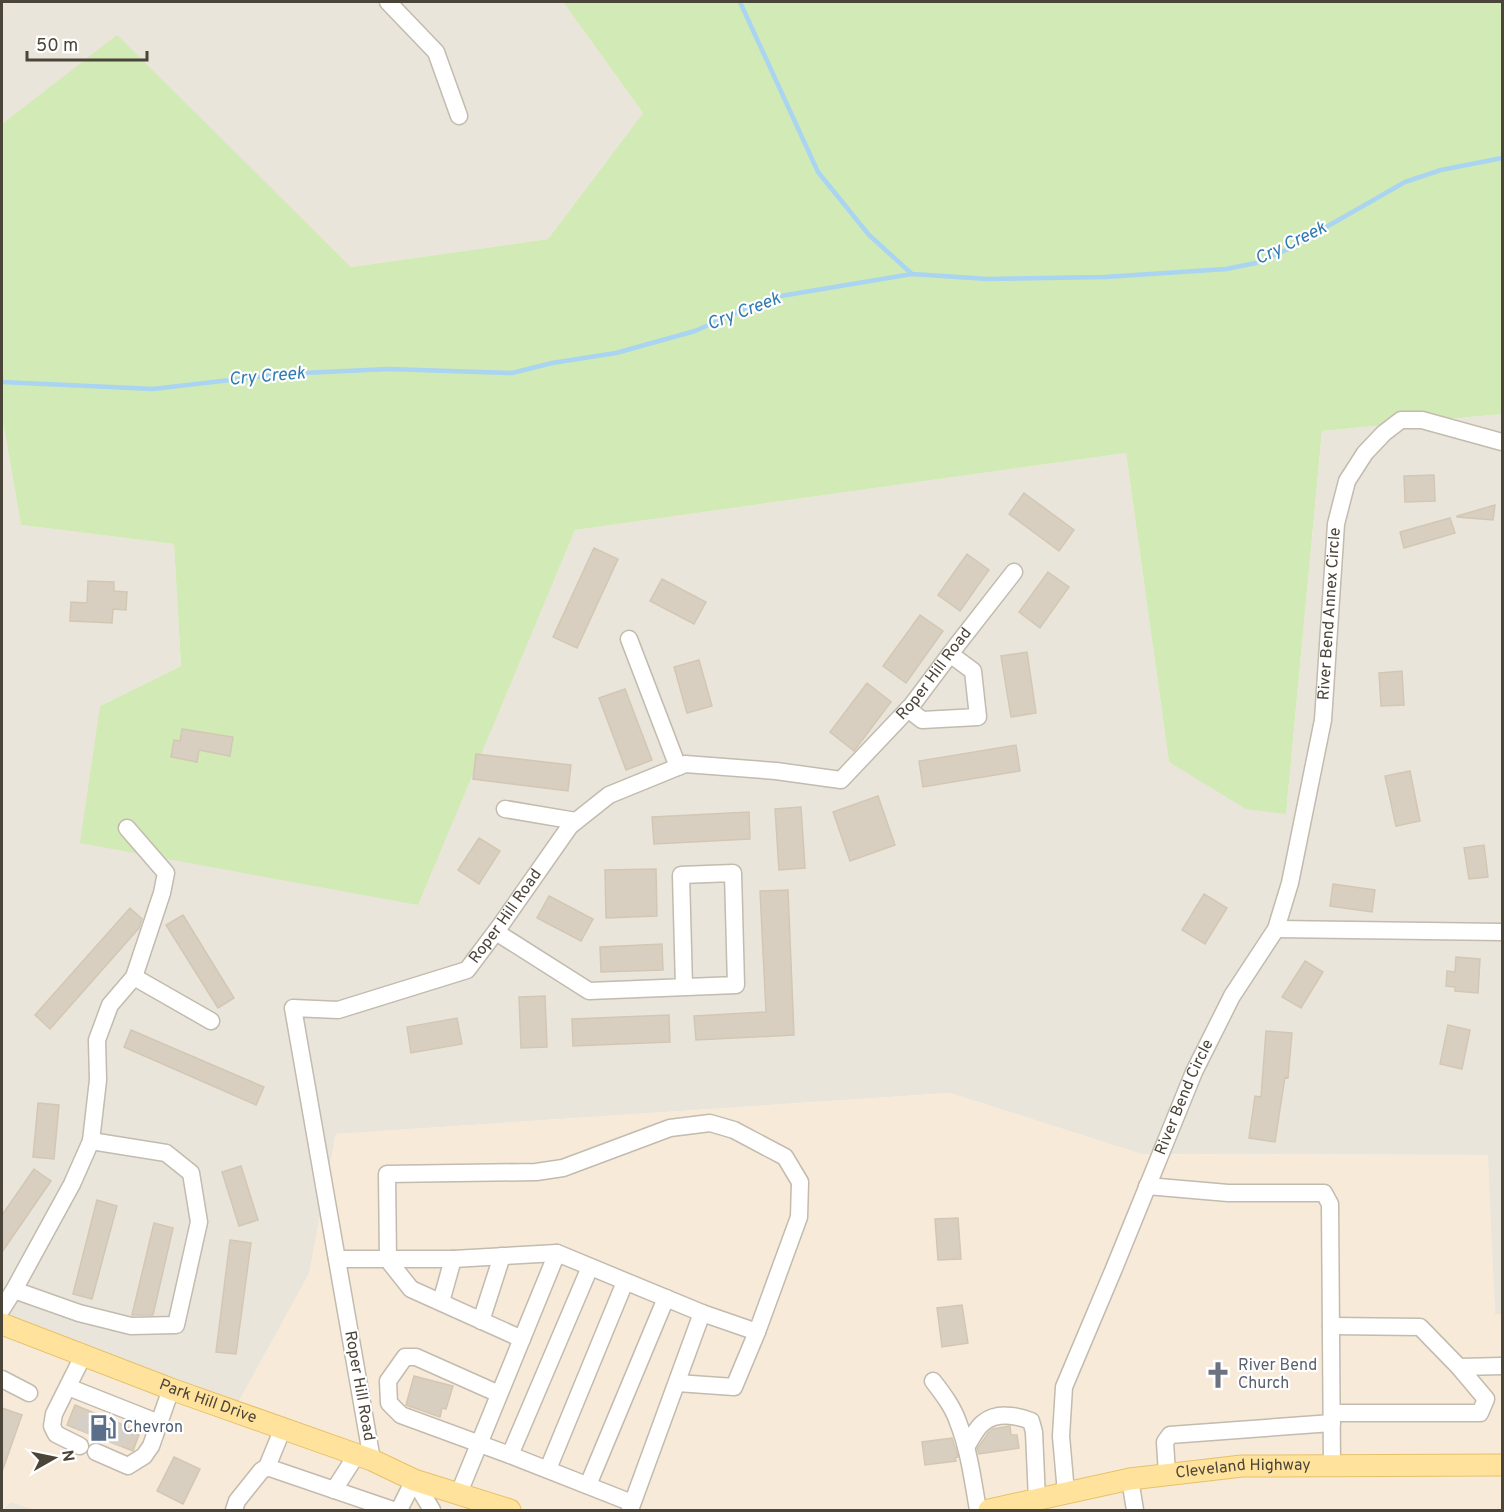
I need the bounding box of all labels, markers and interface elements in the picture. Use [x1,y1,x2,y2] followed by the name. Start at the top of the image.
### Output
[27,24,147,62] scale bar
[36,35,78,58] text: 50 m
[1251,216,1331,271] water label: Cry Creek
[704,287,785,336] water label: Cry Creek
[228,362,307,392] water label: Cry Creek
[1314,527,1346,701] street label: River Bend Annex Circle
[892,624,976,725] street label: Roper Hill Road
[465,865,547,968] street label: Roper Hill Road
[1151,1036,1219,1158] street label: River Bend Circle
[339,1329,379,1443] street label: Roper Hill Road
[1238,1356,1317,1394] place label: River Bend Church
[1203,1360,1233,1390] church icon: River Bend Church
[156,1375,259,1428] street label: Park Hill Drive
[88,1413,118,1443] fuel station icon: Chevron
[123,1418,183,1438] place label: Chevron
[24,1428,84,1488] north arrow
[56,1449,78,1463] text: N
[1174,1456,1311,1484] street label: Cleveland Highway

